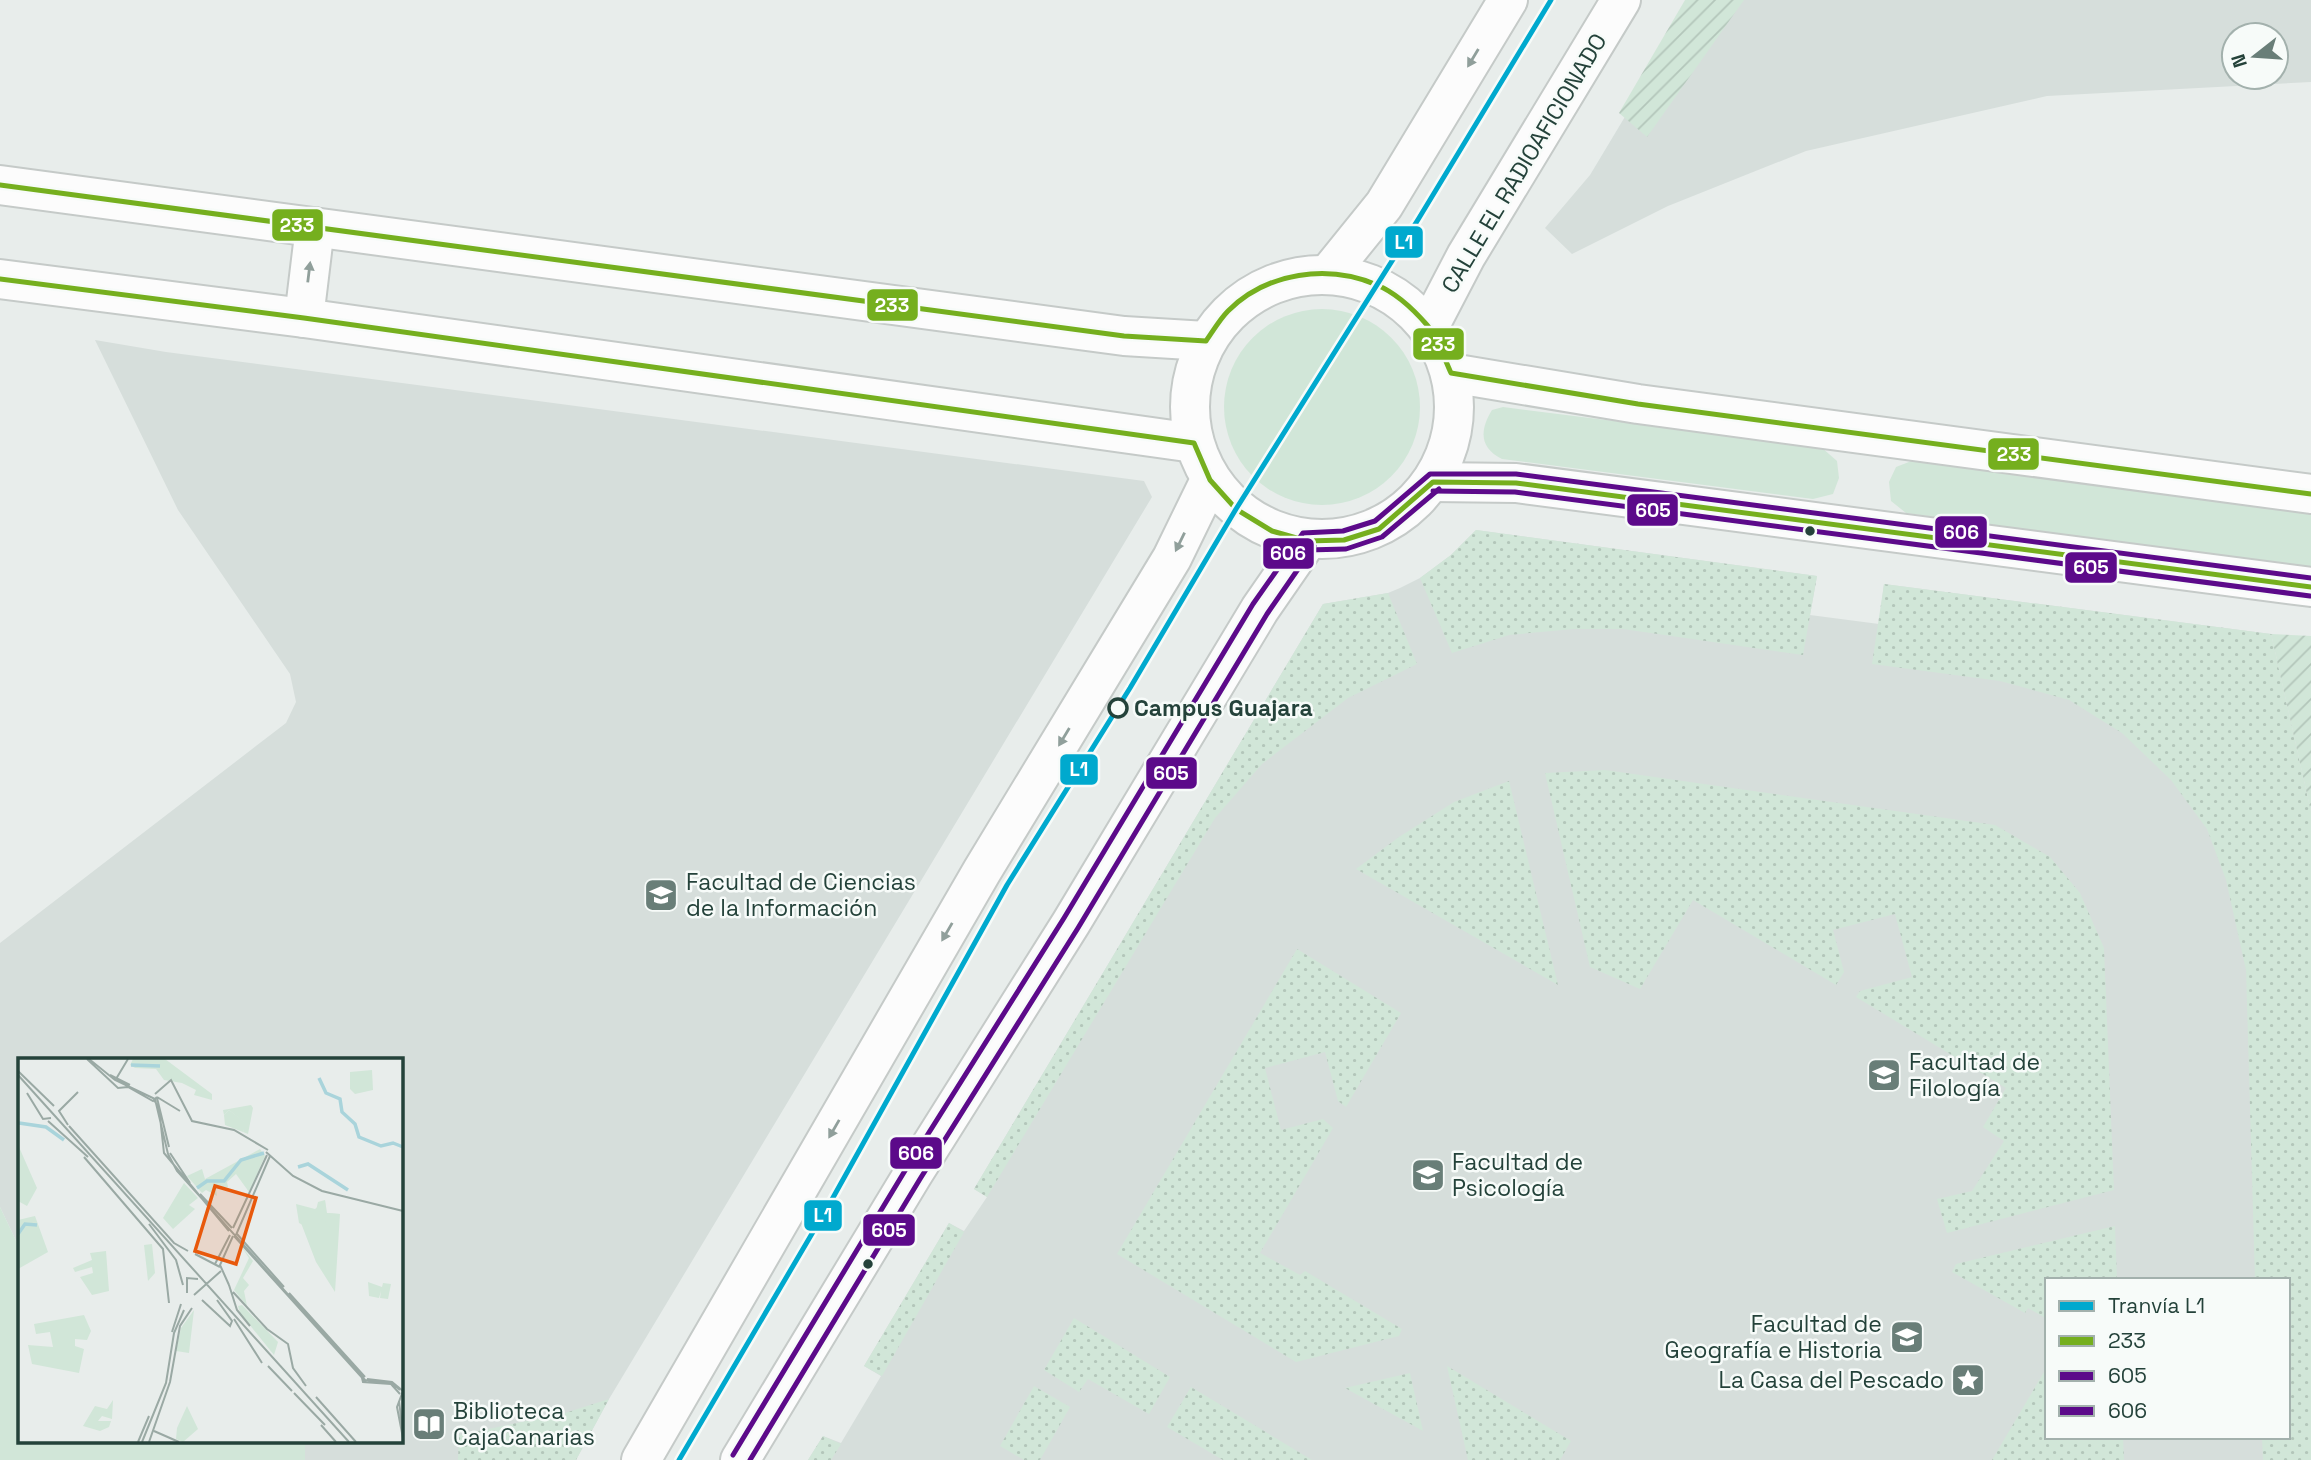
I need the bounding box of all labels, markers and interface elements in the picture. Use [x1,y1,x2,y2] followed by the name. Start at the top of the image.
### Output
[2220,21,2290,91] north arrow
[1434,28,1614,298] street label: CALLE EL RADIOAFICIONADO
[1466,49,1479,68] one-way arrow
[2225,51,2253,71] text: N
[271,208,324,242] line badge: 233
[280,213,314,238] text: 233
[1384,225,1424,259] line badge: L1
[1395,230,1413,255] text: L1
[304,261,315,283] one-way arrow
[866,288,919,322] line badge: 233
[875,293,909,318] text: 233
[1412,327,1465,361] line badge: 233
[1421,332,1455,357] text: 233
[1987,437,2040,471] line badge: 233
[1997,442,2031,467] text: 233
[1626,493,1679,527] line badge: 605
[1635,498,1671,523] text: 605
[1934,515,1988,549] line badge: 606
[1943,520,1979,545] text: 606
[1803,524,1817,538] unlabelled marker
[1175,532,1186,552] one-way arrow
[1262,537,1315,570] line badge: 606
[1270,541,1306,566] text: 606
[2064,551,2118,584] line badge: 605
[2073,555,2109,580] text: 605
[1134,693,1313,723] place label: Campus Guajara
[1108,698,1128,718] marker: Campus Guajara
[1057,727,1070,746] one-way arrow
[1059,753,1099,786] line badge: L1
[1145,756,1198,790] line badge: 605
[1070,757,1088,782] text: L1
[1153,761,1189,786] text: 605
[686,867,916,923] place label: Facultad de Ciencias de la Información
[642,876,680,914] school or university icon: Facultad de Ciencias de la Información
[941,923,953,942] one-way arrow
[1909,1047,2040,1103] place label: Facultad de Filología
[1865,1056,1903,1094] school or university icon: Facultad de Filología
[18,1058,402,1442] inset map
[828,1120,840,1139] one-way arrow
[889,1136,943,1170] line badge: 606
[898,1141,934,1166] text: 606
[1452,1147,1583,1203] place label: Facultad de Psicología
[1409,1156,1447,1194] school or university icon: Facultad de Psicología
[803,1199,843,1232] line badge: L1
[814,1203,832,1228] text: L1
[862,1213,916,1247] line badge: 605
[871,1218,907,1243] text: 605
[861,1257,875,1271] unlabelled marker
[2045,1278,2290,1439] legend
[2108,1292,2205,1319] text: Tranvía L1
[1664,1309,1882,1365] place label: Facultad de Geografía e Historia
[1888,1318,1926,1356] school or university icon: Facultad de Geografía e Historia
[2108,1327,2146,1354] text: 233
[1949,1361,1987,1399] place icon: La Casa del Pescado
[2108,1362,2147,1389] text: 605
[1718,1365,1944,1395] place label: La Casa del Pescado
[453,1396,595,1452] place label: Biblioteca CajaCanarias
[2108,1397,2147,1424] text: 606
[410,1405,448,1443] library icon: Biblioteca CajaCanarias

